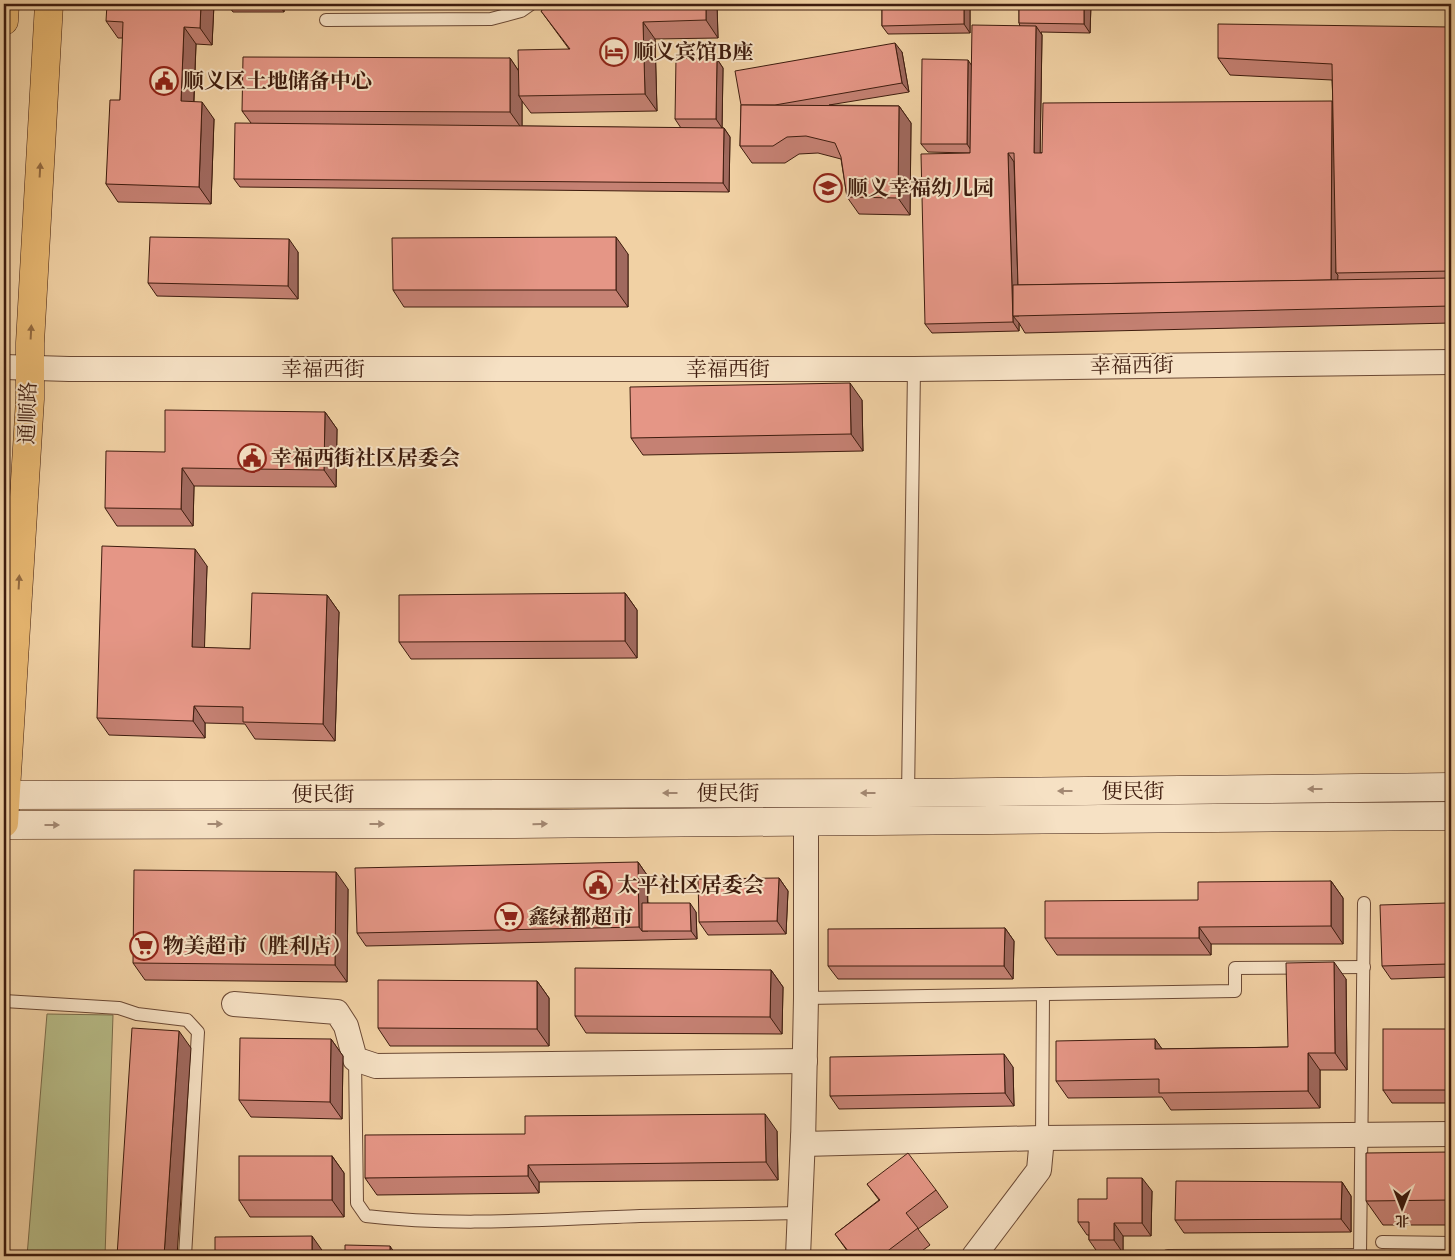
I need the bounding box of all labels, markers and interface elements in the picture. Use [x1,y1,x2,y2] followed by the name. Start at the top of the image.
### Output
[599,37,629,67] hotel icon: 顺义宾馆B座
[633,38,753,67] place label: 顺义宾馆B座
[149,66,179,96] public building icon: 顺义区土地储备中心
[183,67,372,96] place label: 顺义区土地储备中心
[36,162,44,178] one-way arrow
[813,173,843,203] school or university icon: 顺义幸福幼儿园
[847,174,994,203] place label: 顺义幸福幼儿园
[28,324,36,340] one-way arrow
[1090,351,1174,381] street label: 幸福西街
[281,355,365,384] street label: 幸福西街
[686,355,770,384] street label: 幸福西街
[12,381,44,445] street label: 通顺路
[237,443,267,473] public building icon: 幸福西街社区居委会
[271,444,460,473] place label: 幸福西街社区居委会
[16,574,24,590] one-way arrow
[1102,777,1165,806] street label: 便民街
[697,779,760,808] street label: 便民街
[292,780,355,809] street label: 便民街
[1307,785,1323,793] one-way arrow
[1057,787,1073,795] one-way arrow
[662,789,678,797] one-way arrow
[859,789,875,797] one-way arrow
[207,820,223,828] one-way arrow
[370,820,386,828] one-way arrow
[532,820,548,828] one-way arrow
[45,821,61,829] one-way arrow
[583,870,613,900] public building icon: 太平社区居委会
[617,871,764,900] place label: 太平社区居委会
[494,902,524,932] supermarket icon: 鑫绿都超市
[528,903,633,932] place label: 鑫绿都超市
[129,931,159,961] supermarket icon: 物美超市（胜利店）
[163,932,352,961] place label: 物美超市（胜利店）
[1378,1182,1428,1232] north arrow
[1395,1211,1409,1230] text: 北

